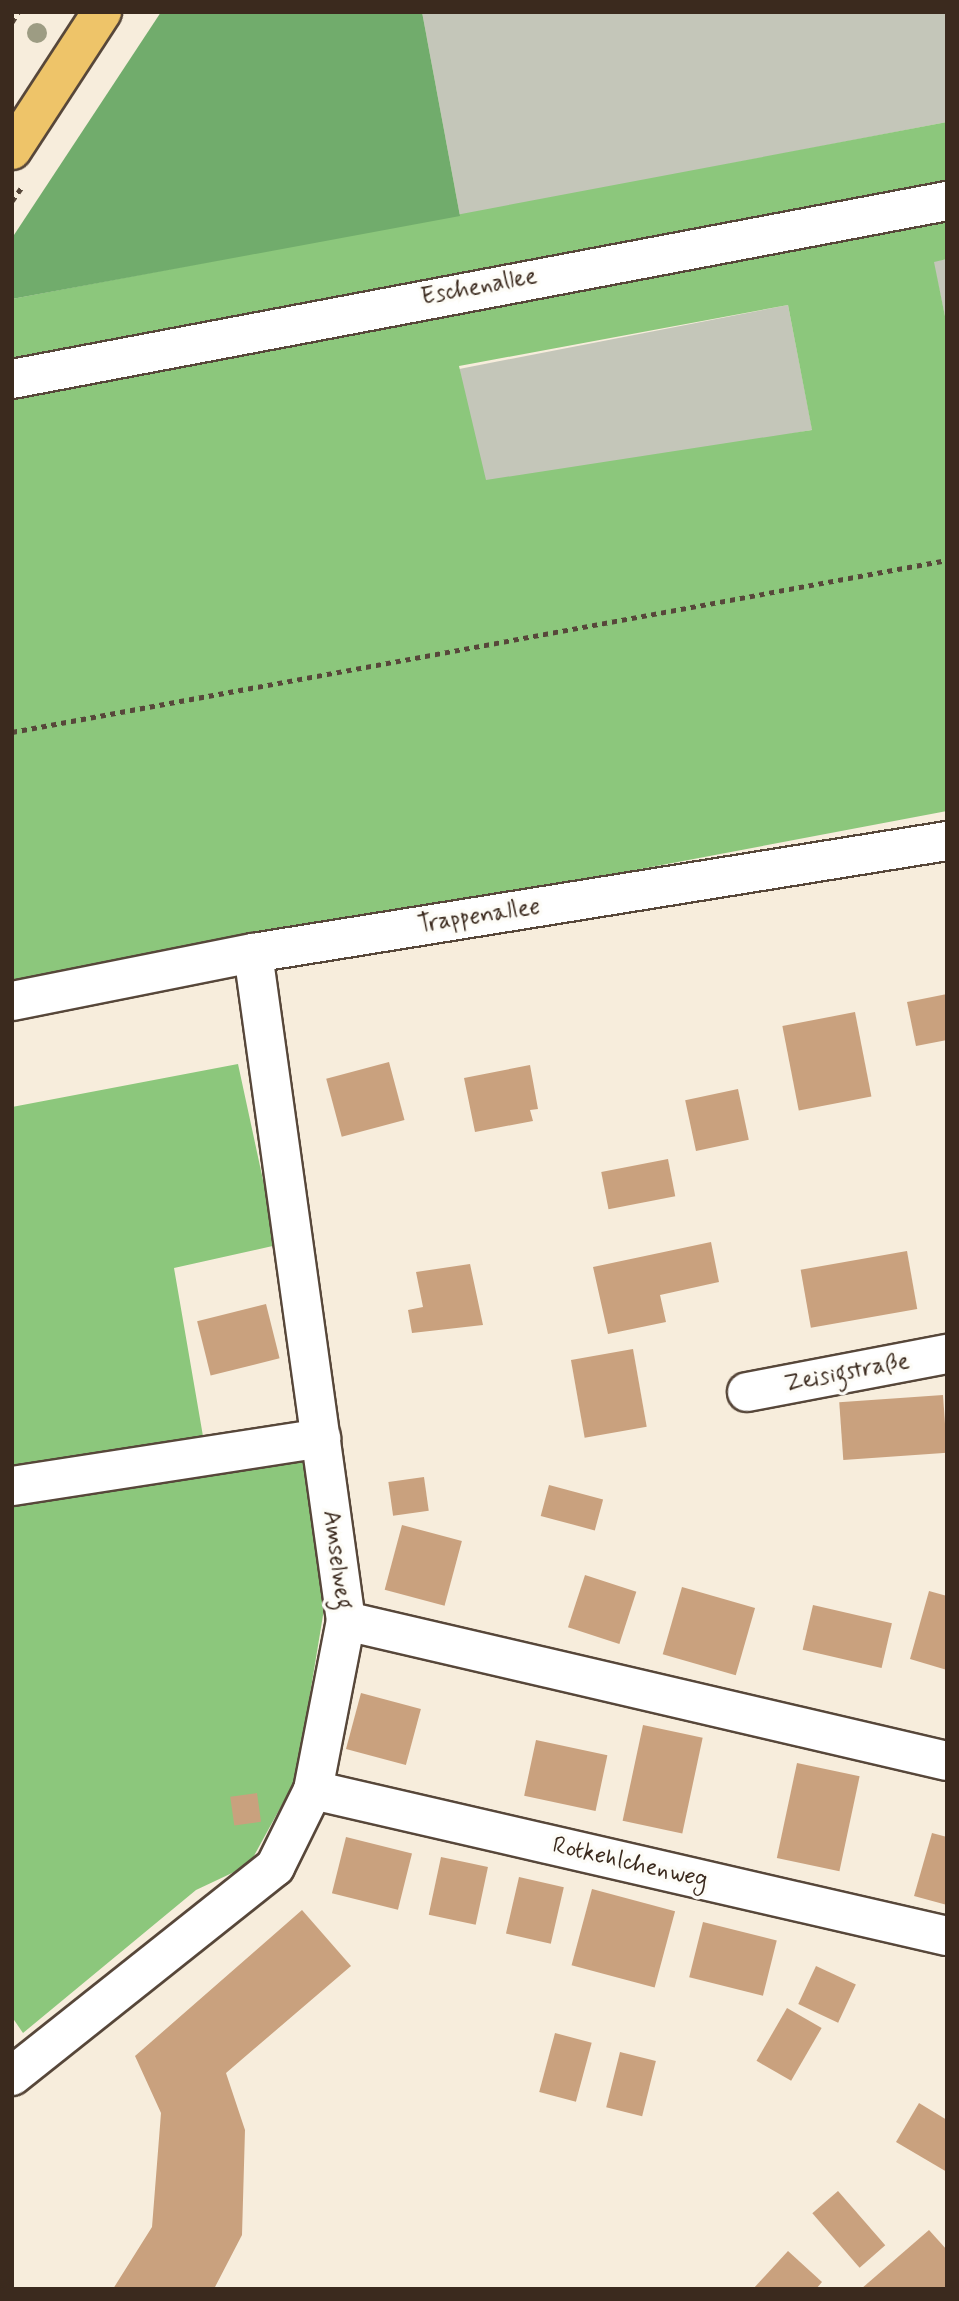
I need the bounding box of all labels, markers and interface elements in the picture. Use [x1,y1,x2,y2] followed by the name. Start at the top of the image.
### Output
[419,262,539,312] street label: Eschenallee
[416,892,542,940] street label: Trappenallee
[782,1347,912,1399] street label: Zeisigstraße
[316,1508,358,1612] street label: Amselweg
[550,1831,710,1895] street label: Rotkehlchenweg

